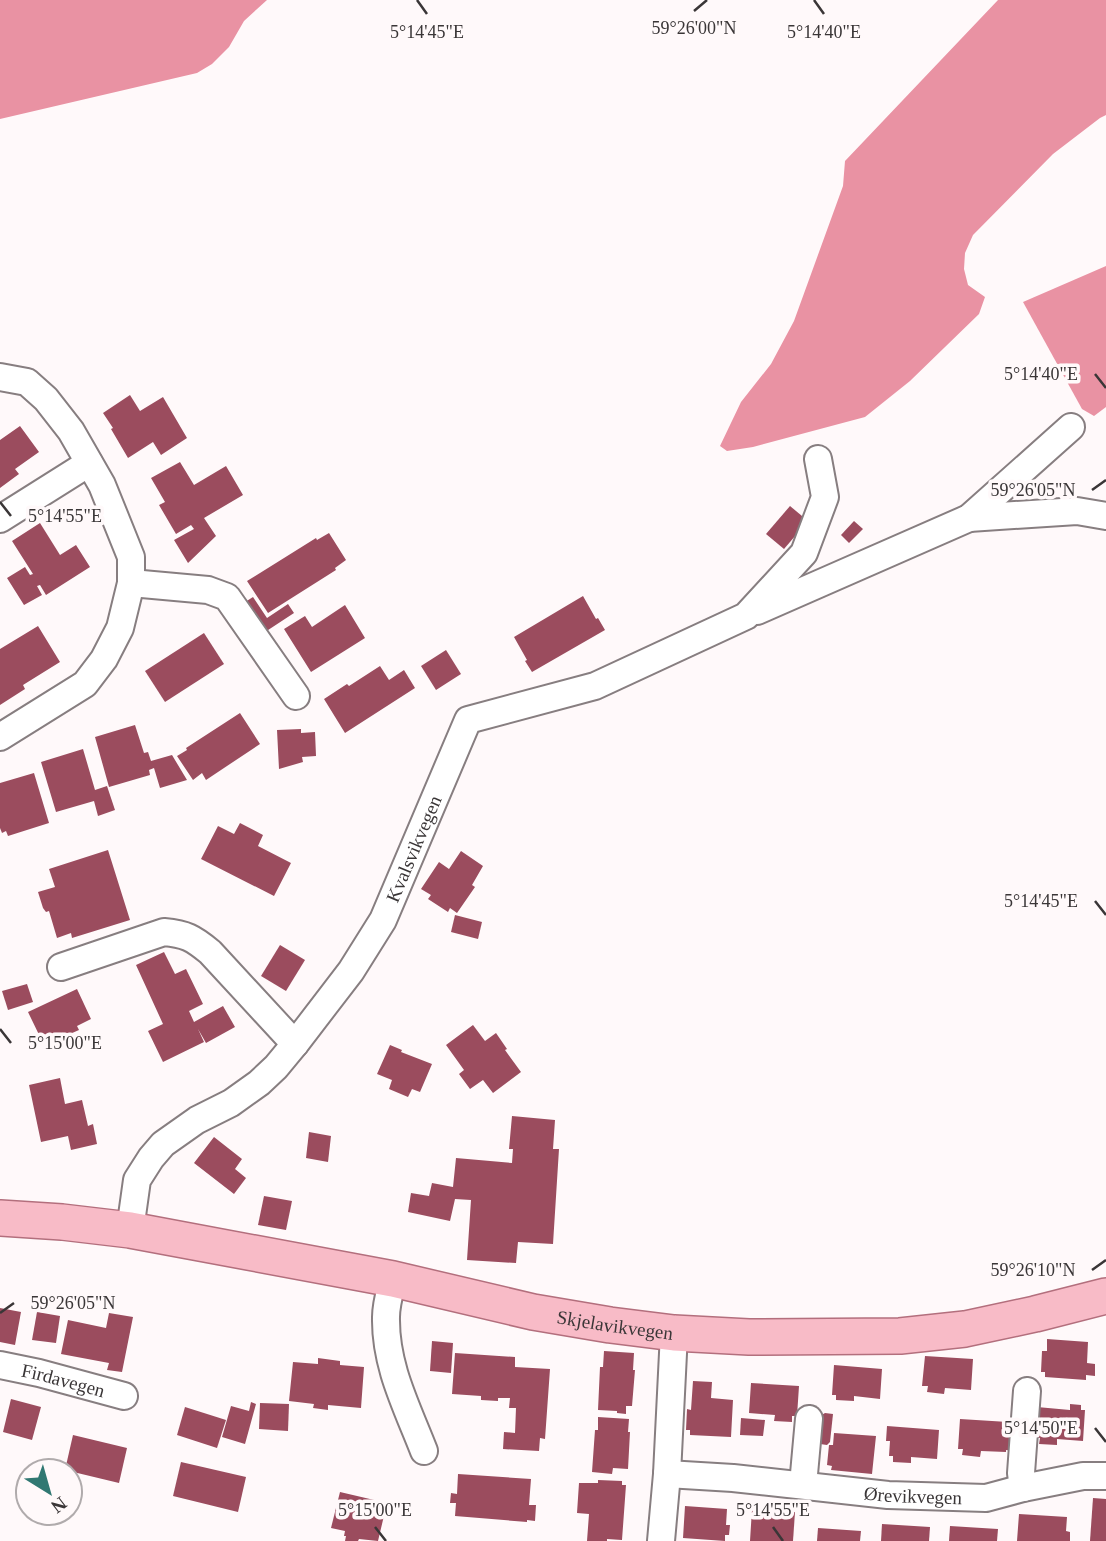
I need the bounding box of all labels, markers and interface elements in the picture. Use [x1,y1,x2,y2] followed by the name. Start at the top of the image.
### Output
[652,18,736,38] text: 59°26'00"N
[390,22,464,42] text: 5°14'45"E
[787,22,861,42] text: 5°14'40"E
[1004,364,1078,384] text: 5°14'40"E
[991,480,1075,500] text: 59°26'05"N
[28,506,102,526] text: 5°14'55"E
[381,792,445,905] street label: Kvalsvikvegen
[1004,891,1078,911] text: 5°14'45"E
[28,1033,102,1053] text: 5°15'00"E
[991,1260,1075,1280] text: 59°26'10"N
[31,1293,115,1313] text: 59°26'05"N
[555,1306,675,1343] street label: Skjelavikvegen
[20,1359,108,1401] street label: Firdavegen
[1004,1418,1078,1438] text: 5°14'50"E
[14,1457,84,1527] north arrow
[863,1482,963,1508] street label: Ørevikvegen
[47,1493,71,1518] text: N
[338,1500,412,1520] text: 5°15'00"E
[736,1500,810,1520] text: 5°14'55"E

